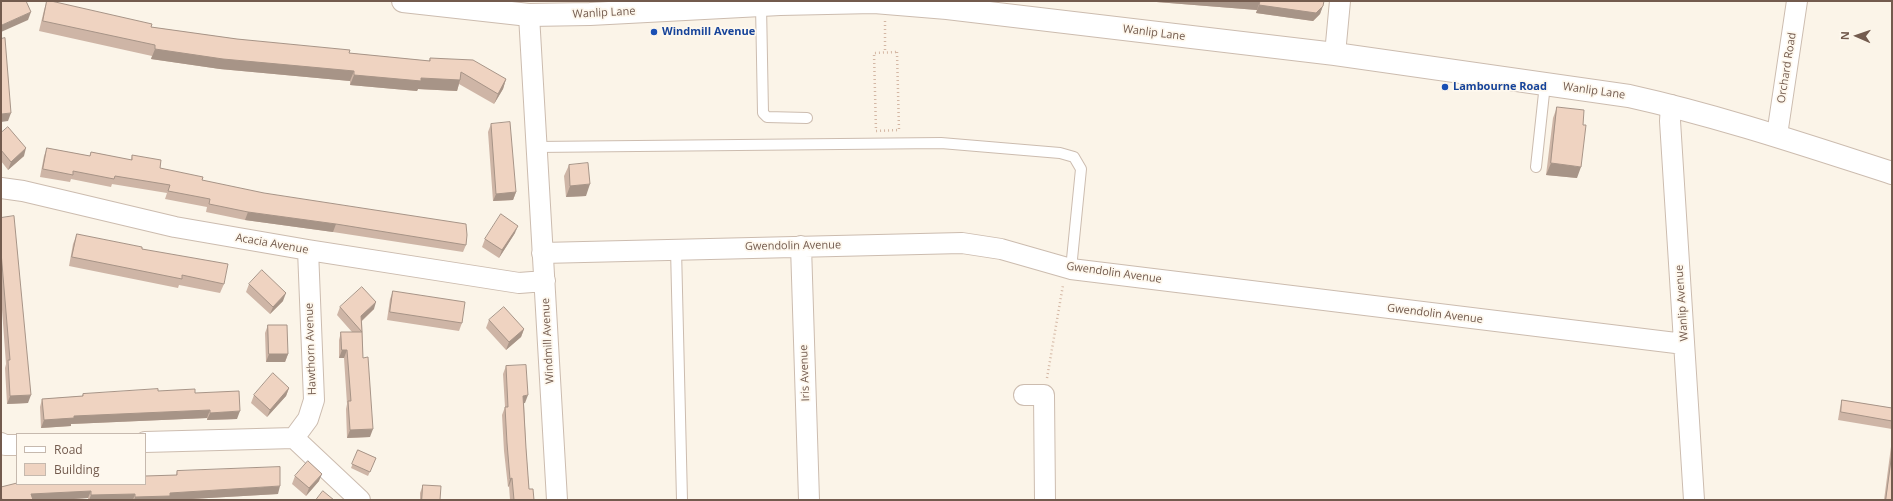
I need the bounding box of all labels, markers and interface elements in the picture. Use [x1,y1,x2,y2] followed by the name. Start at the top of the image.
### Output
[572,5,636,21] street label: Wanlip Lane
[1837,16,1877,56] north arrow
[1122,23,1186,43] street label: Wanlip Lane
[662,25,755,39] place label: Windmill Avenue
[649,27,659,37] marker: Windmill Avenue
[1837,31,1852,40] text: N
[1775,32,1799,104] street label: Orchard Road
[1453,80,1547,94] place label: Lambourne Road
[1562,80,1626,102] street label: Wanlip Lane
[1440,82,1450,92] marker: Lambourne Road
[235,231,309,257] street label: Acacia Avenue
[745,239,841,253] street label: Gwendolin Avenue
[1065,260,1163,286] street label: Gwendolin Avenue
[1673,264,1691,342] street label: Wanlip Avenue
[539,298,557,384] street label: Windmill Avenue
[1386,302,1484,326] street label: Gwendolin Avenue
[303,303,319,395] street label: Hawthorn Avenue
[797,344,813,402] street label: Iris Avenue
[16,433,146,485] legend
[54,441,83,458] text: Road
[54,461,99,478] text: Building

